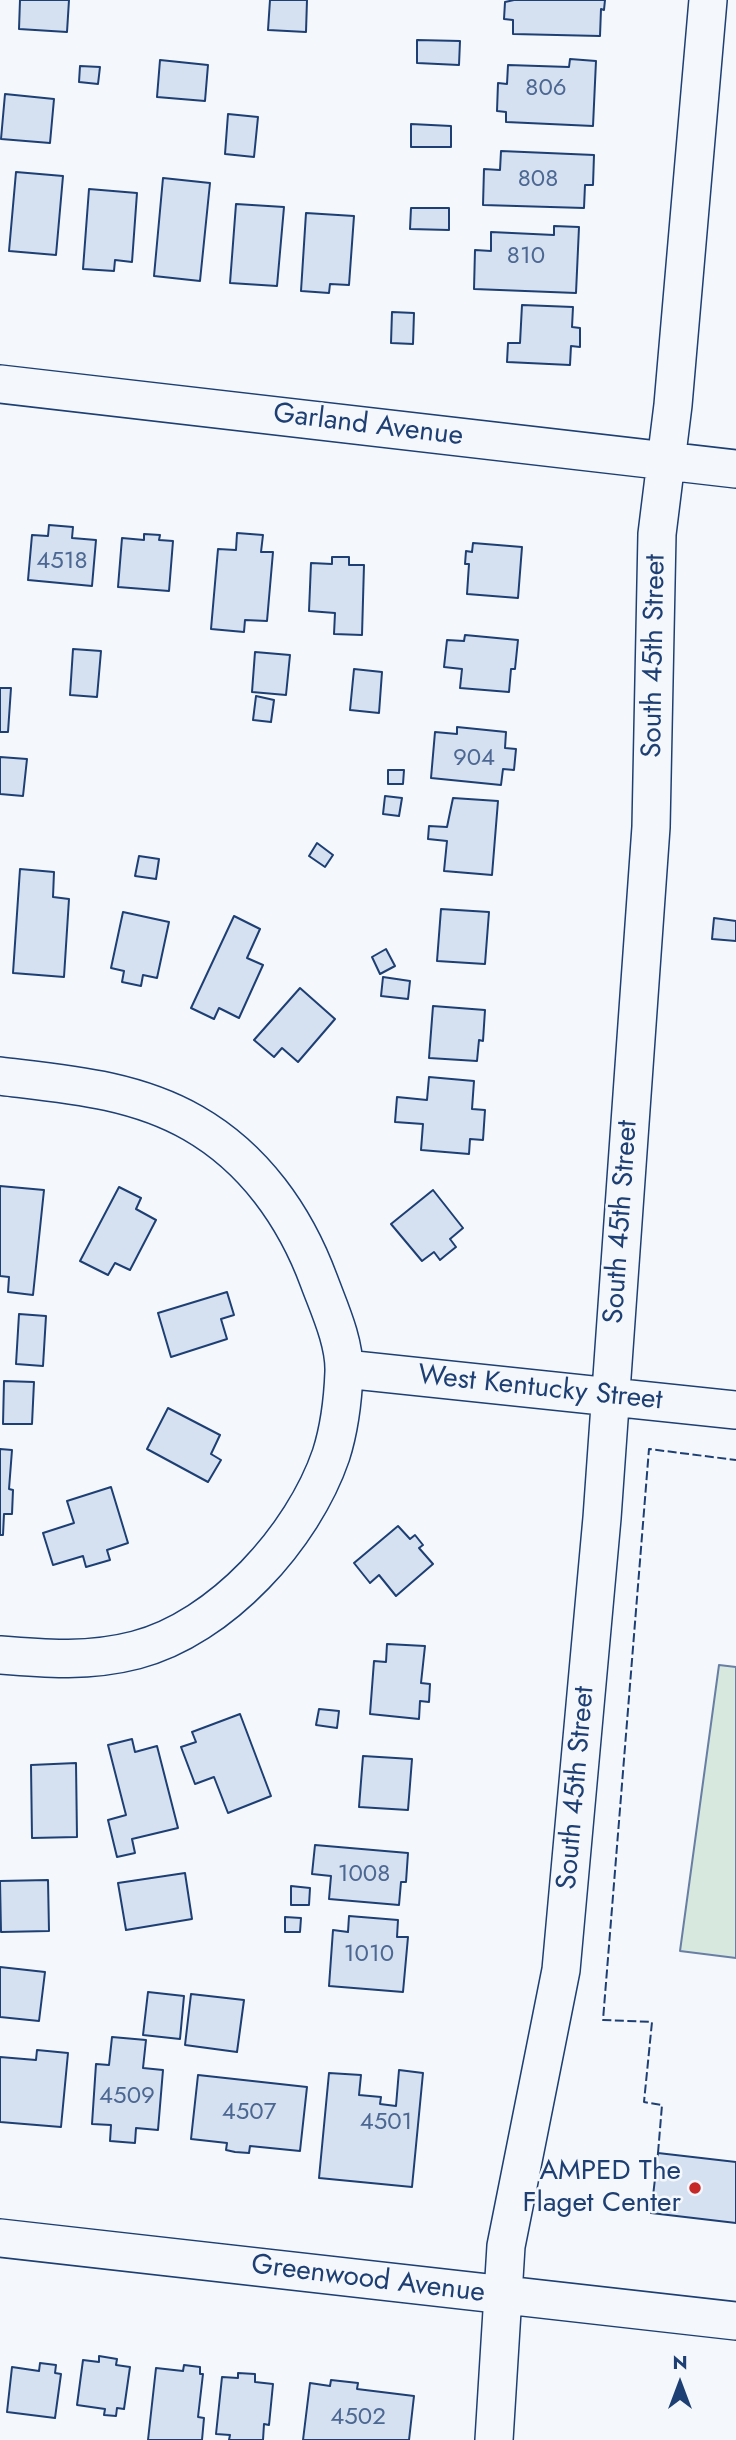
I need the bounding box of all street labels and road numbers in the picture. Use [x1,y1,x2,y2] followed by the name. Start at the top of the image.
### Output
[271,398,465,454] street label: Garland Avenue
[636,554,674,758] street label: South 45th Street
[598,1119,646,1325] street label: South 45th Street
[416,1359,664,1419] street label: West Kentucky Street
[551,1685,603,1891] street label: South 45th Street
[249,2249,487,2311] street label: Greenwood Avenue

